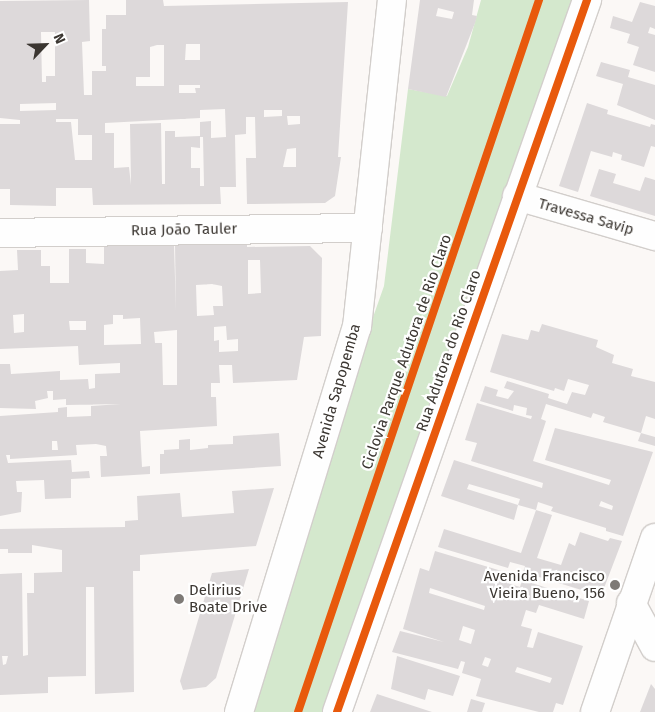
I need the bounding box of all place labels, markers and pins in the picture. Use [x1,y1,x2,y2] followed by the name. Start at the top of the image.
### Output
[484,567,605,602] place label: Avenida Francisco Vieira Bueno, 156
[609,579,621,591] marker: Avenida Francisco Vieira Bueno, 156
[189,581,267,616] place label: Delirius Boate Drive
[173,593,185,605] marker: Delirius Boate Drive

